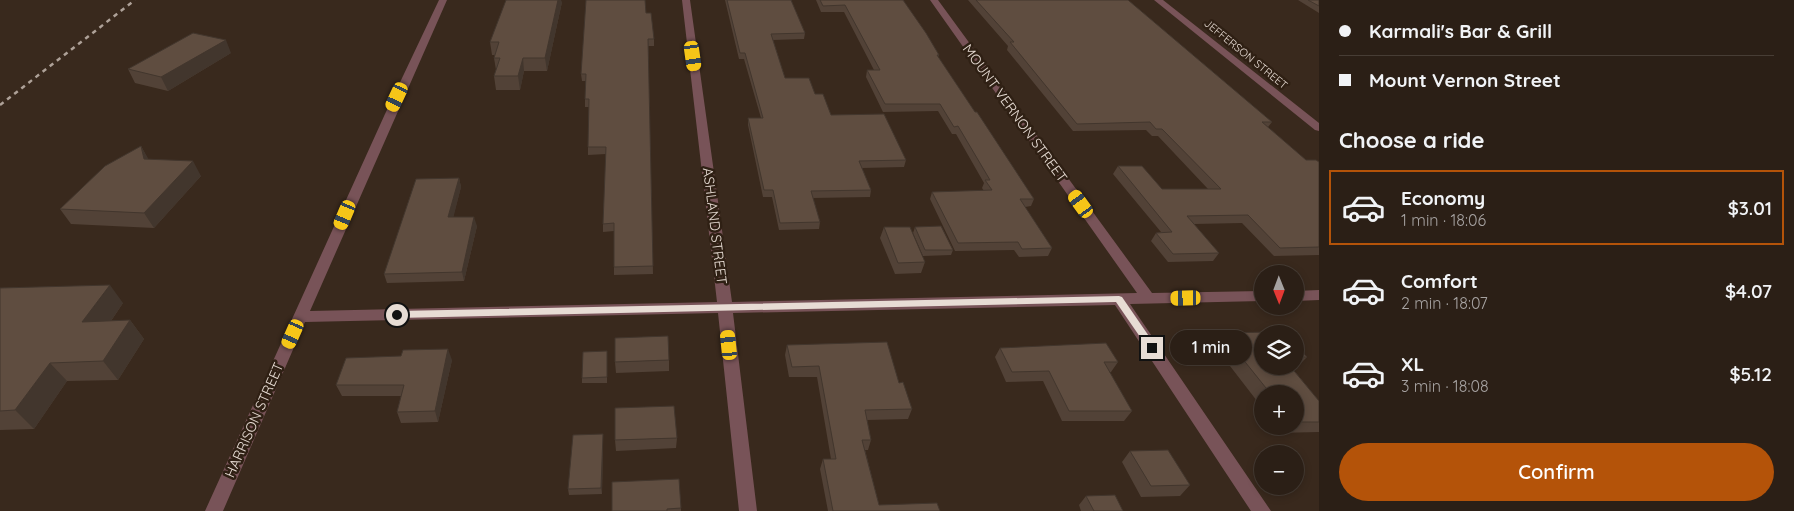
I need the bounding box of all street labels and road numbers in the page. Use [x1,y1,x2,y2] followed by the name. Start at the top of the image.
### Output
[1201,16,1291,92] street label: JEFFERSON STREET
[959,40,1071,186] street label: MOUNT VERNON STREET
[699,167,731,285] street label: ASHLAND STREET
[221,360,287,480] street label: HARRISON STREET

